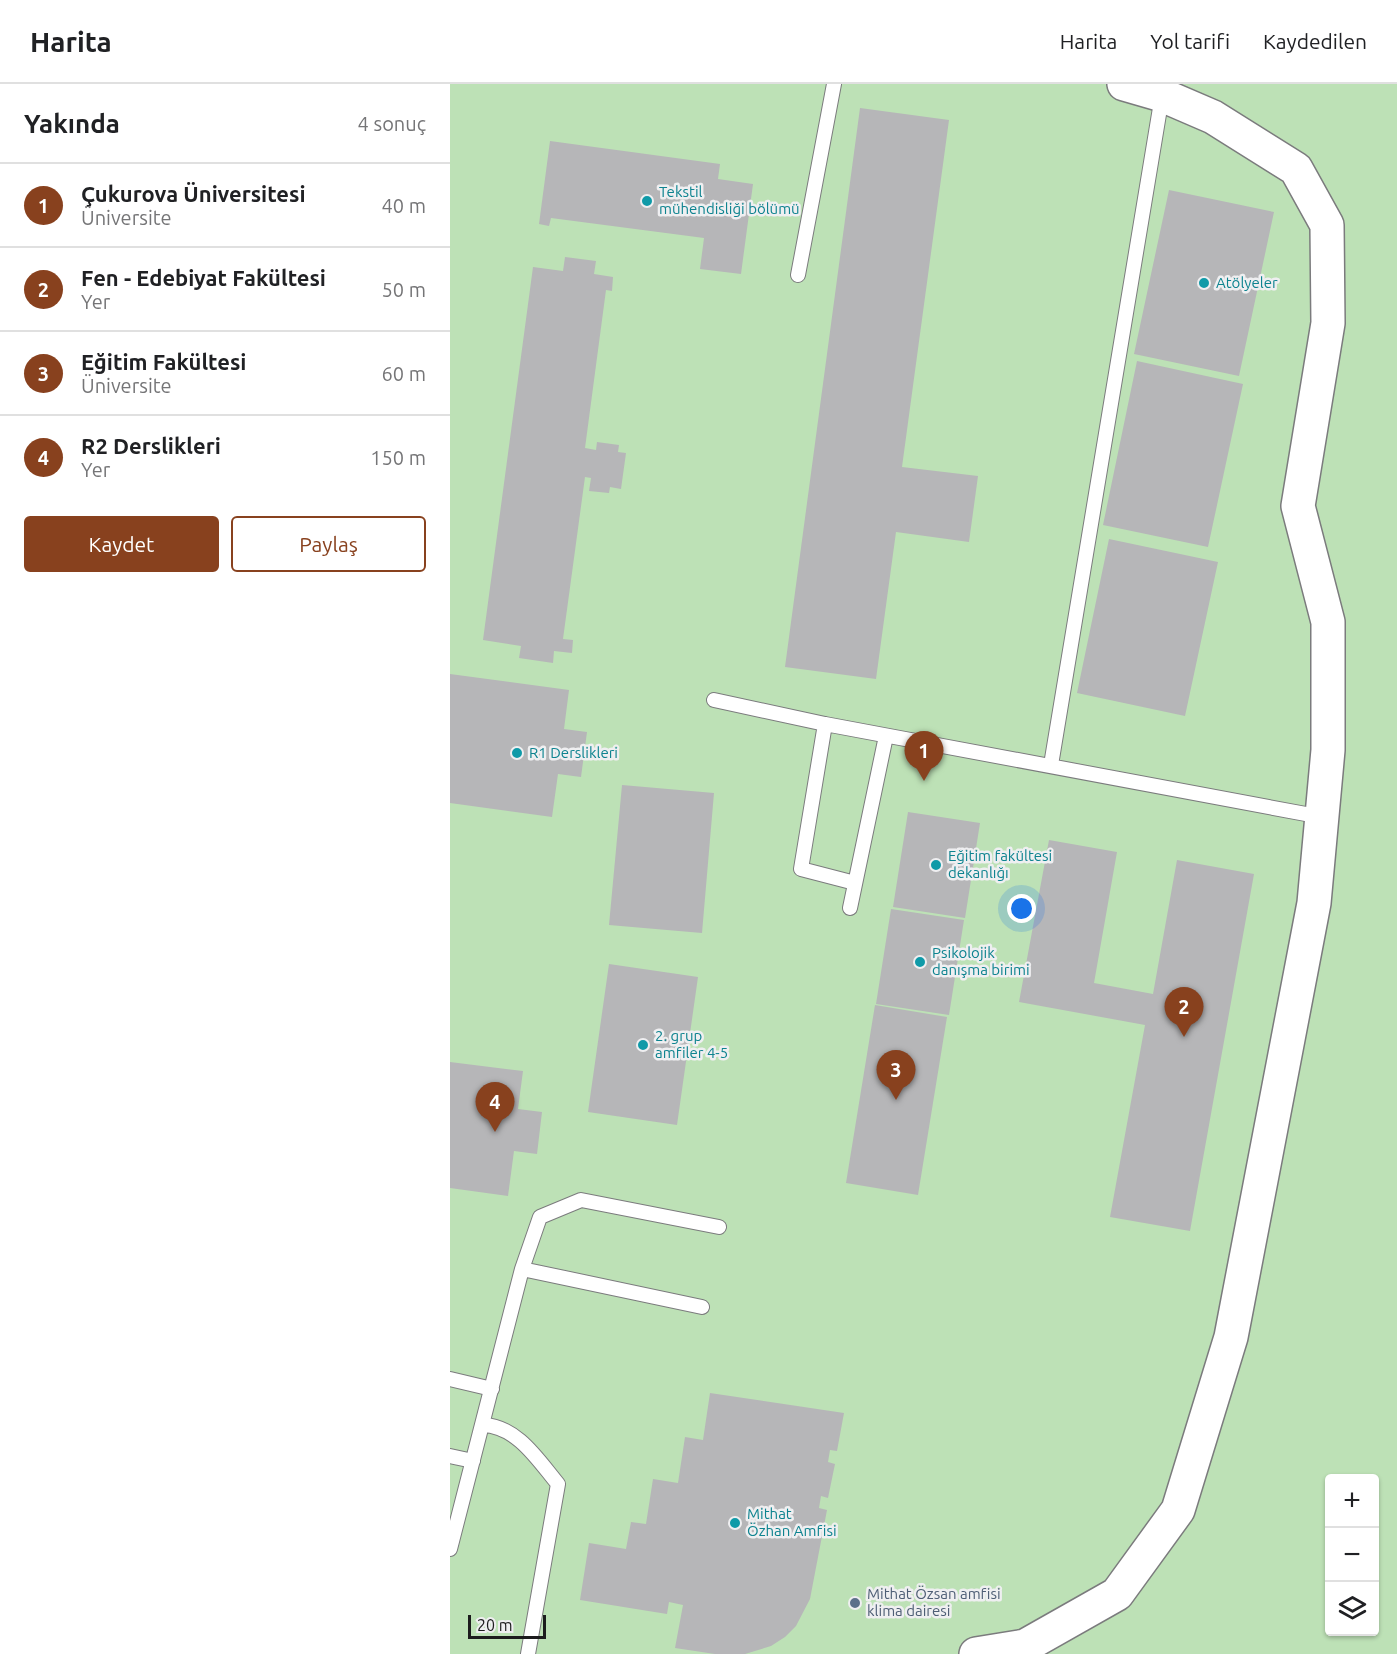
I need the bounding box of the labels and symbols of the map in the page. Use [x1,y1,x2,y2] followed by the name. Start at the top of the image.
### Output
[659,183,800,217] place label: Tekstil mühendisliği bölümü
[640,194,654,208] marker: Tekstil mühendisliği bölümü
[1216,274,1278,291] place label: Atölyeler
[1197,276,1211,290] marker: Atölyeler
[904,732,944,781] pin: 1
[529,744,618,761] place label: R1 Derslikleri
[510,746,524,760] marker: R1 Derslikleri
[948,847,1052,881] place label: Eğitim fakültesi dekanlığı
[929,858,943,872] marker: Eğitim fakültesi dekanlığı
[1007,894,1036,923] your location
[932,944,1030,978] place label: Psikolojik danışma birimi
[913,955,927,969] marker: Psikolojik danışma birimi
[1164,988,1204,1037] pin: 2
[655,1027,728,1061] place label: 2. grup amfiler 4-5
[636,1038,650,1052] marker: 2. grup amfiler 4-5
[876,1050,916,1100] pin: 3
[476,1082,514,1132] pin: 4
[747,1505,837,1539] place label: Mithat Özhan Amfisi
[728,1516,742,1530] marker: Mithat Özhan Amfisi
[867,1585,1001,1619] place label: Mithat Özsan amfisi klima dairesi
[848,1596,862,1610] marker: Mithat Özsan amfisi klima dairesi
[468,1612,546,1640] scale bar

